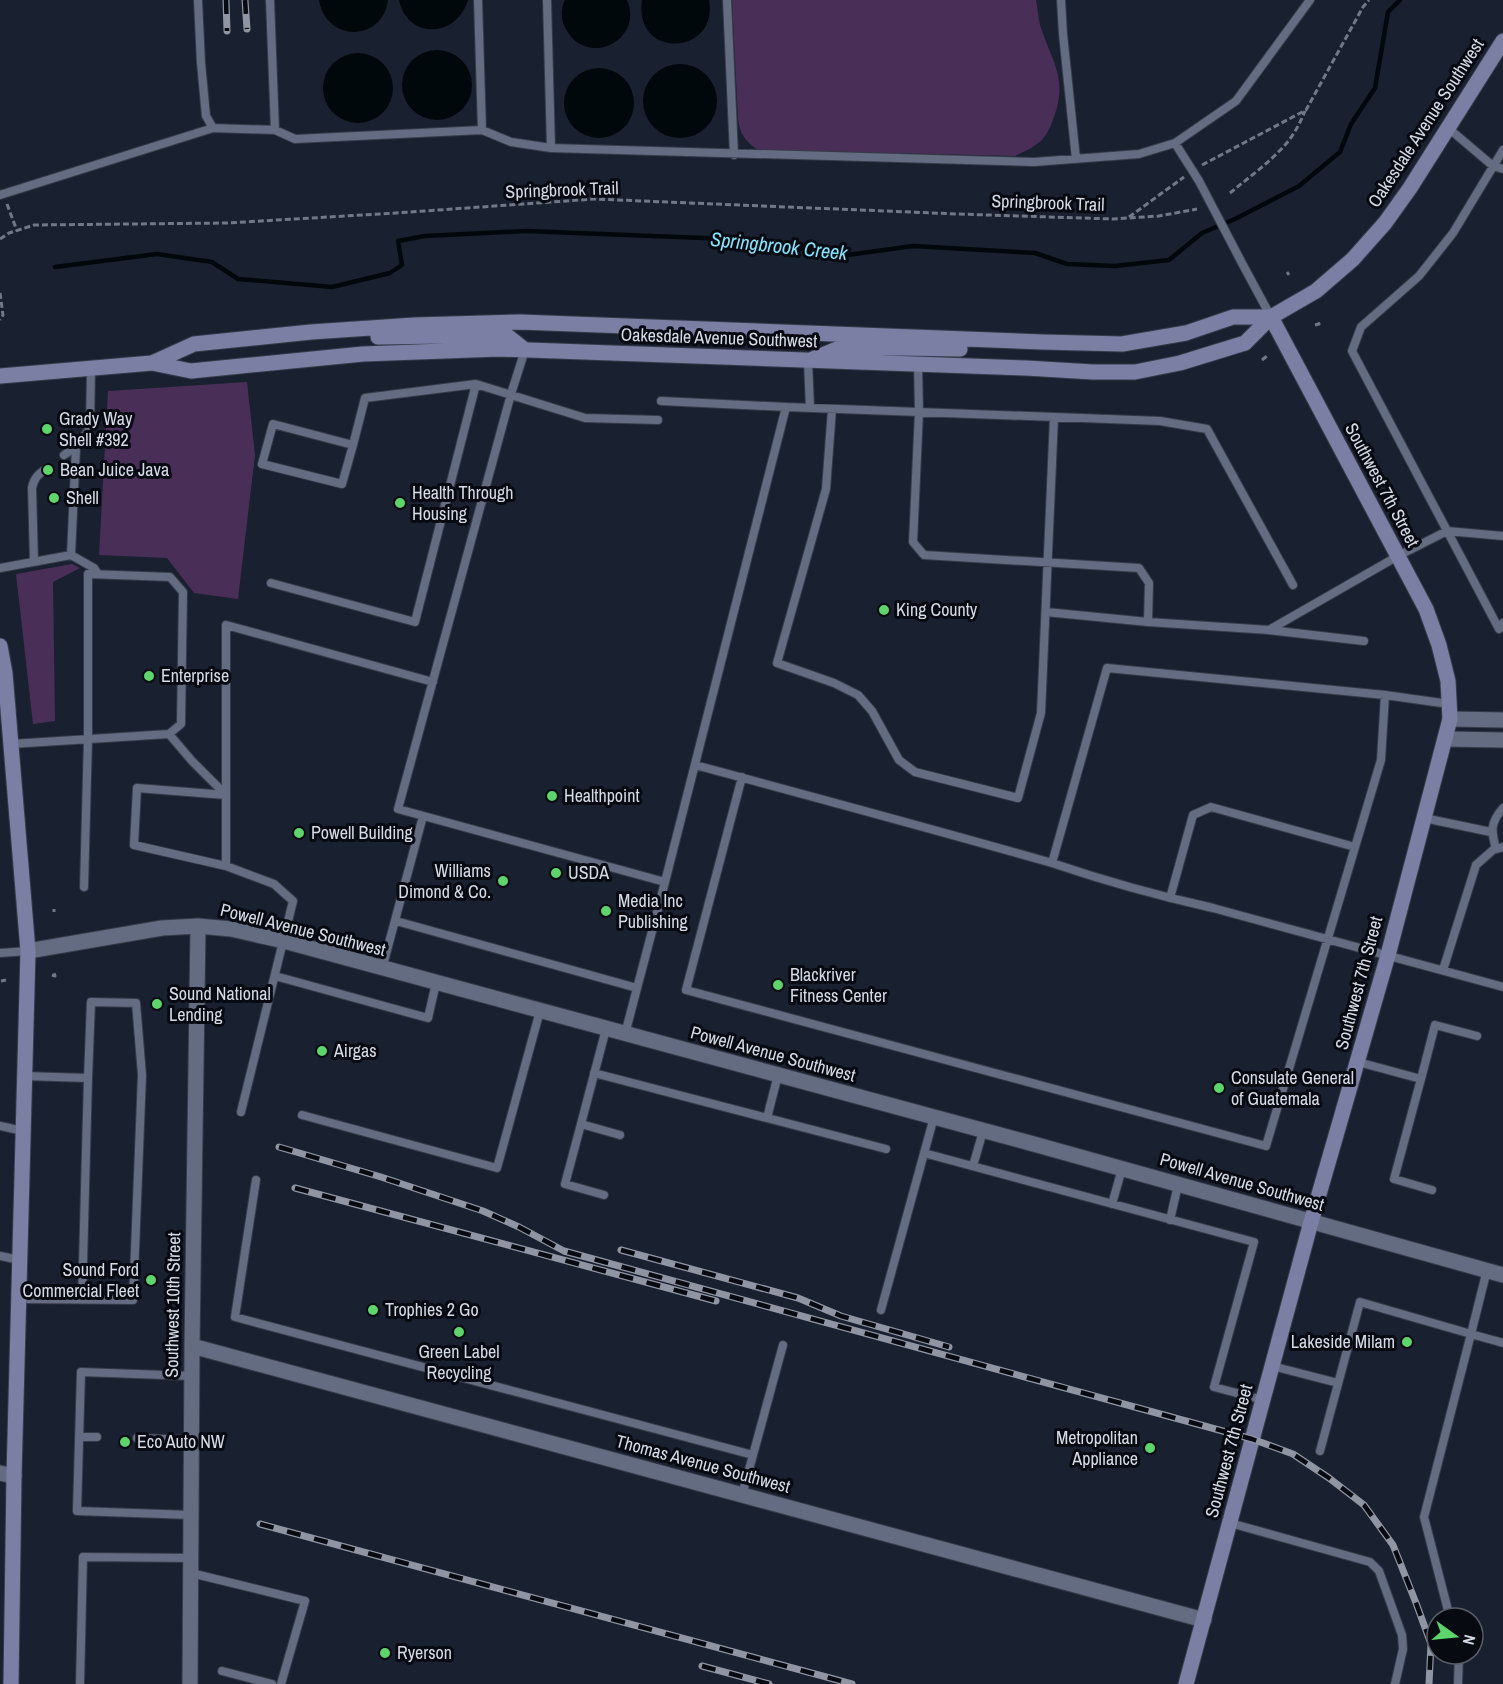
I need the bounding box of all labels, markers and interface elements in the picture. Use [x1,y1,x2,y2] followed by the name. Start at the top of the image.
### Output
[1362,33,1490,212] street label: Oakesdale Avenue Southwest
[505,175,619,204] street label: Springbrook Trail
[991,188,1105,217] street label: Springbrook Trail
[709,225,850,266] water label: Springbrook Creek
[620,322,818,353] street label: Oakesdale Avenue Southwest
[59,406,133,452] place label: Grady Way Shell #392
[1339,418,1426,551] street label: Southwest 7th Street
[40,422,54,436] marker: Grady Way Shell #392
[60,457,169,482] place label: Bean Juice Java
[41,463,55,477] marker: Bean Juice Java
[412,480,513,526] place label: Health Through Housing
[66,485,99,510] place label: Shell
[47,491,61,505] marker: Shell
[393,496,407,510] marker: Health Through Housing
[896,597,978,622] place label: King County
[877,603,891,617] marker: King County
[161,663,229,688] place label: Enterprise
[142,669,156,683] marker: Enterprise
[564,783,640,808] place label: Healthpoint
[545,789,559,803] marker: Healthpoint
[311,820,414,845] place label: Powell Building
[292,826,306,840] marker: Powell Building
[398,858,491,904] place label: Williams Dimond & Co.
[568,860,609,885] place label: USDA
[549,866,563,880] marker: USDA
[496,874,510,888] marker: Williams Dimond & Co.
[618,888,689,934] place label: Media Inc Publishing
[218,897,388,962] street label: Powell Avenue Southwest
[599,904,613,918] marker: Media Inc Publishing
[1329,913,1388,1052] street label: Southwest 7th Street
[790,962,887,1008] place label: Blackriver Fitness Center
[771,978,785,992] marker: Blackriver Fitness Center
[169,981,271,1027] place label: Sound National Lending
[150,997,164,1011] marker: Sound National Lending
[688,1019,858,1088] street label: Powell Avenue Southwest
[333,1038,377,1063] place label: Airgas
[315,1044,329,1058] marker: Airgas
[1231,1065,1354,1111] place label: Consulate General of Guatemala
[1212,1081,1226,1095] marker: Consulate General of Guatemala
[1157,1146,1327,1217] street label: Powell Avenue Southwest
[159,1232,186,1378] street label: Southwest 10th Street
[23,1257,139,1303] place label: Sound Ford Commercial Fleet
[144,1273,158,1287] marker: Sound Ford Commercial Fleet
[385,1297,479,1322] place label: Trophies 2 Go
[366,1303,380,1317] marker: Trophies 2 Go
[452,1325,466,1339] marker: Green Label Recycling
[1291,1329,1395,1354] place label: Lakeside Milam
[1400,1335,1414,1349] marker: Lakeside Milam
[418,1339,500,1385] place label: Green Label Recycling
[1199,1381,1258,1520] street label: Southwest 7th Street
[1056,1425,1138,1471] place label: Metropolitan Appliance
[613,1428,793,1499] street label: Thomas Avenue Southwest
[137,1429,225,1454] place label: Eco Auto NW
[118,1435,132,1449] marker: Eco Auto NW
[1143,1441,1157,1455] marker: Metropolitan Appliance
[1425,1606,1485,1666] north arrow
[1458,1632,1481,1647] text: N
[397,1640,452,1665] place label: Ryerson
[378,1646,392,1660] marker: Ryerson

